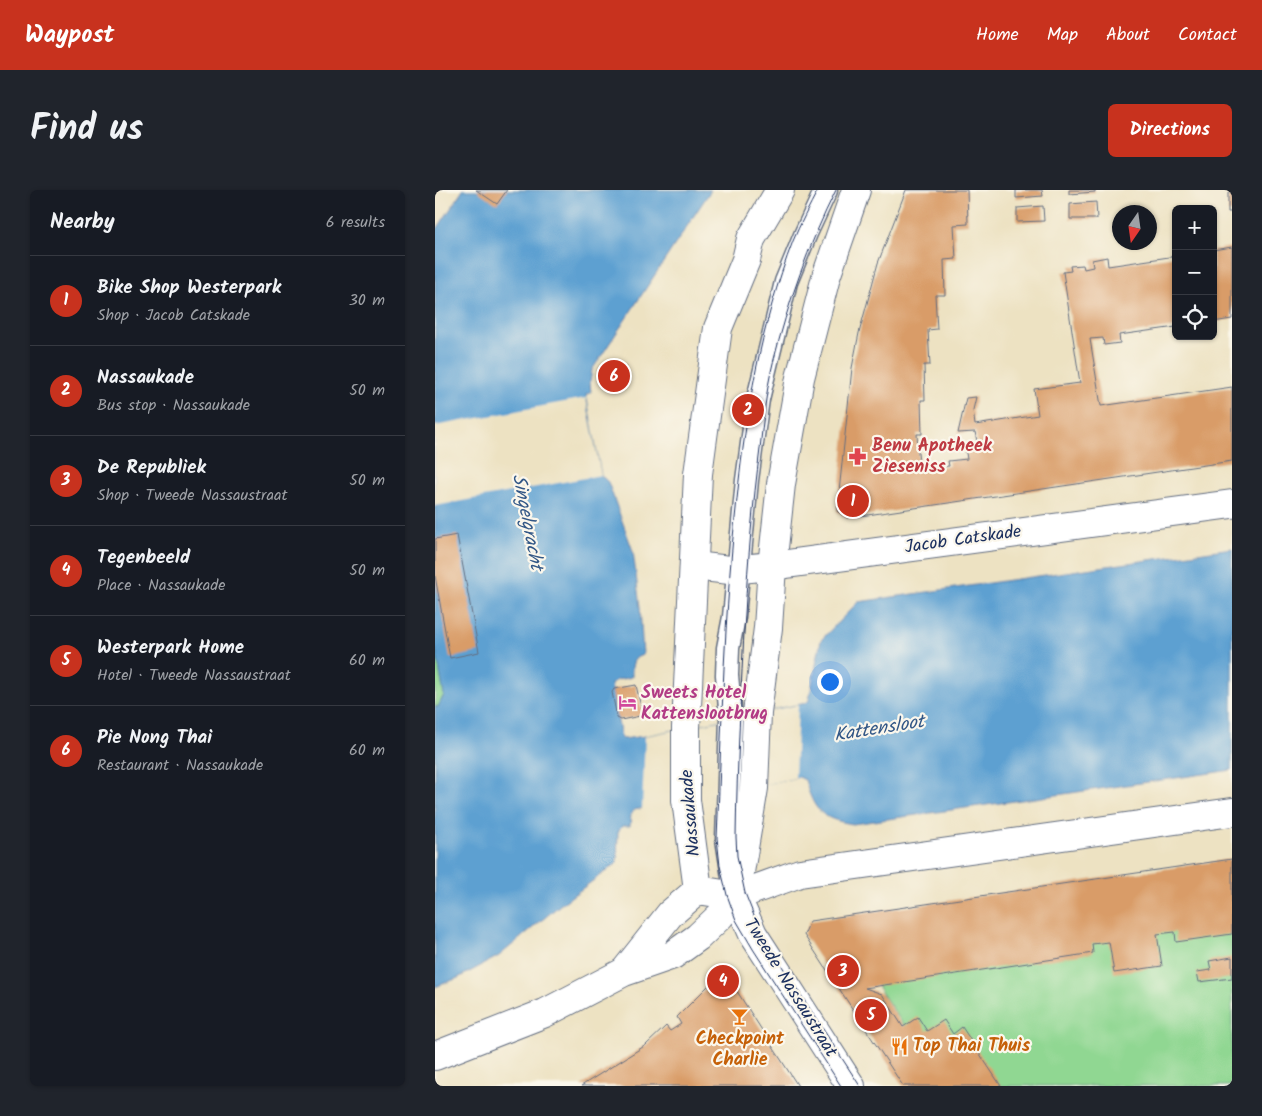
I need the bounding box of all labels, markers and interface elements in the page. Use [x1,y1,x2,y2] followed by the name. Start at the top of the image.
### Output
[25,16,114,55] text: Waypost
[976,21,1019,50] text: Home
[1047,21,1078,50] text: Map
[1106,21,1150,50] text: About
[1178,21,1237,50] text: Contact
[30,102,143,158] text: Find us
[1108,104,1232,157] button: Directions
[1112,205,1157,250] north arrow
[1172,205,1217,340] map controls
[1172,205,1217,250] button: +
[50,206,115,239] text: Nearby
[326,210,385,235] text: 6 results
[1172,250,1217,295] button: −
[97,273,281,303] text: Bike Shop Westerpark
[64,288,68,313] text: 1
[349,288,385,313] text: 30 m
[1172,295,1217,340] button: locate
[97,303,250,328] text: Shop · Jacob Catskade
[598,357,630,395] pin: 6
[97,363,194,393] text: Nassaukade
[61,378,71,403] text: 2
[349,378,385,403] text: 50 m
[732,391,764,429] pin: 2
[97,393,250,418] text: Bus stop · Nassaukade
[872,432,993,482] place label: Benu Apotheek Zieseniss
[848,446,868,466] pharmacy icon: Benu Apotheek Zieseniss
[97,453,206,483] text: De Republiek
[62,468,70,493] text: 3
[349,468,385,493] text: 50 m
[503,471,552,575] water label: Singelgracht
[837,482,869,520] pin: 1
[97,483,288,508] text: Shop · Tweede Nassaustraat
[903,517,1023,563] street label: Jacob Catskade
[97,543,190,573] text: Tegenbeeld
[62,558,70,583] text: 4
[349,558,385,583] text: 50 m
[97,573,225,598] text: Place · Nassaukade
[97,633,244,663] text: Westerpark Home
[62,648,70,673] text: 5
[349,648,385,673] text: 60 m
[97,663,291,688] text: Hotel · Tweede Nassaustraat
[817,669,843,695] your location
[641,679,768,729] place label: Sweets Hotel Kattenslootbrug
[617,693,637,713] hotel icon: Sweets Hotel Kattenslootbrug
[832,707,929,751] water label: Kattensloot
[97,723,212,753] text: Pie Nong Thai
[62,738,70,763] text: 6
[349,738,385,763] text: 60 m
[97,753,263,778] text: Restaurant · Nassaukade
[673,768,709,858] street label: Nassaukade
[735,913,845,1064] street label: Tweede Nassaustraat
[827,952,859,990] pin: 3
[707,962,739,1000] pin: 4
[855,996,887,1034] pin: 5
[730,1006,750,1026] bar icon: Checkpoint Charlie
[696,1025,785,1075] place label: Checkpoint Charlie
[913,1032,1031,1061] place label: Top Thai Thuis
[889,1036,909,1056] restaurant icon: Top Thai Thuis

